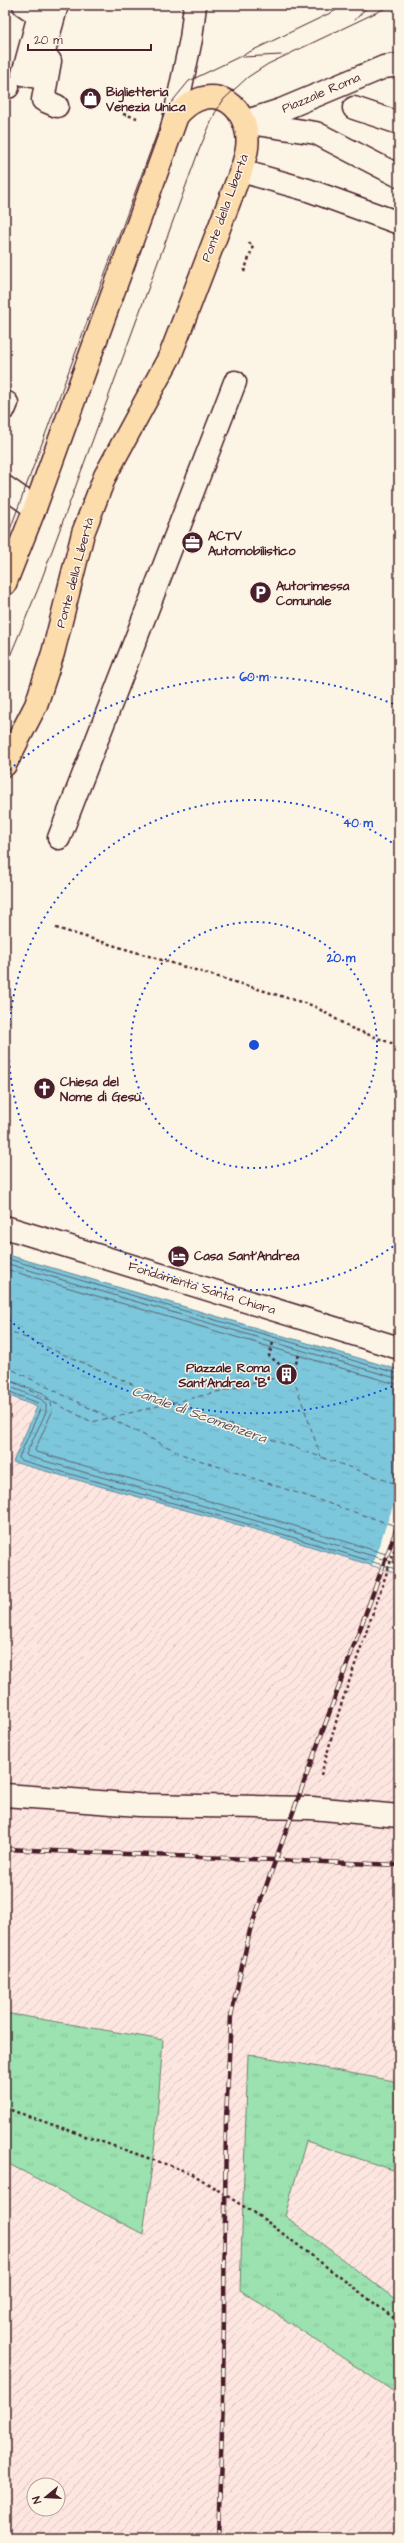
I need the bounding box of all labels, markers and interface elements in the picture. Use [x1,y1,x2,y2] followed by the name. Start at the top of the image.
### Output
[28,26,151,52] scale bar
[34,32,63,49] text: 20 m
[279,68,364,118] street label: Piazzale Roma
[105,83,186,116] place label: Biglietteria Venezia Unica
[78,86,104,112] shop icon: Biglietteria Venezia Unica
[197,151,253,264] street label: Ponte della Libertà
[52,515,98,630] street label: Ponte della Libertà
[208,527,296,560] place label: ACTV Automobilistico
[179,530,205,556] office icon: ACTV Automobilistico
[276,577,350,610] place label: Autorimessa Comunale
[248,580,274,606] parking icon: Autorimessa Comunale
[239,669,269,686] text: 60 m
[343,815,374,832] text: 40 m
[326,950,356,967] text: 20 m
[247,1038,261,1052] centre of rings
[60,1073,141,1106] place label: Chiesa del Nome di Gesù
[31,1076,57,1102] church icon: Chiesa del Nome di Gesù
[166,1243,192,1269] hotel icon: Casa Sant'Andrea
[194,1247,300,1265] place label: Casa Sant'Andrea
[126,1257,278,1319] street label: Fondamenta Santa Chiara
[177,1359,271,1392] place label: Piazzale Roma Sant'Andrea "B"
[273,1362,299,1388] building icon: Piazzale Roma Sant'Andrea "B"
[129,1381,270,1449] water label: Canale di Scomenzera
[26,2477,66,2517] north arrow
[29,2494,45,2506] text: N

